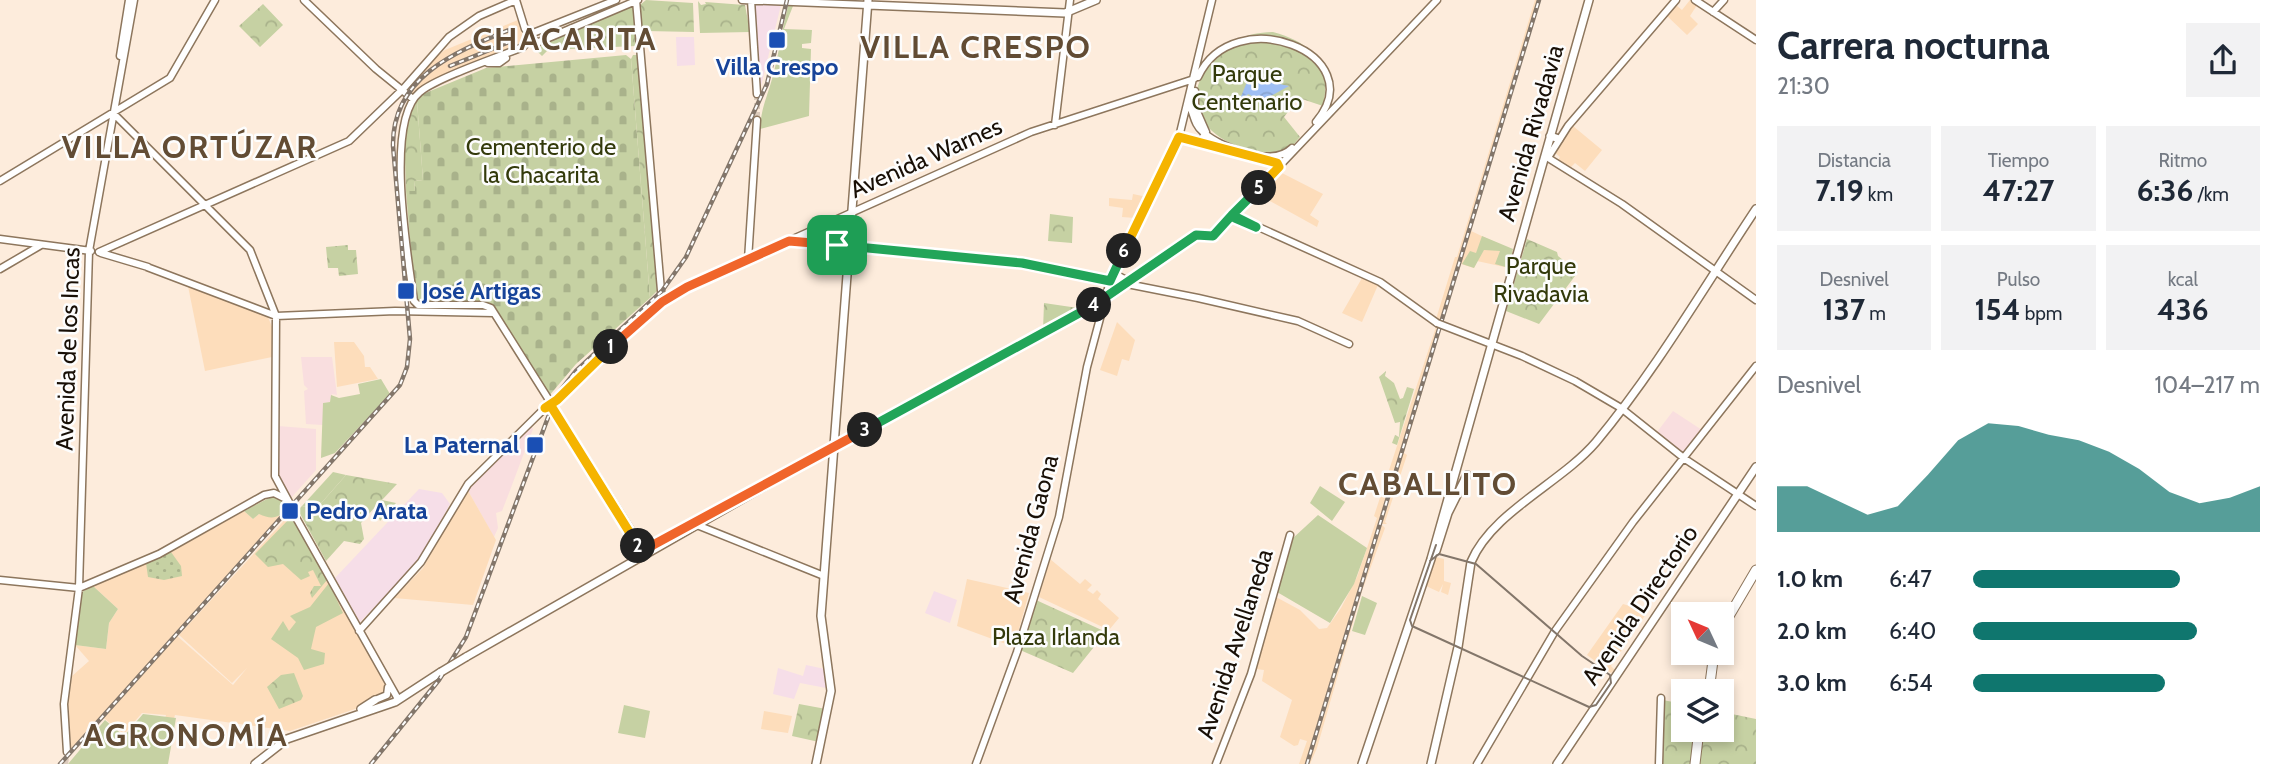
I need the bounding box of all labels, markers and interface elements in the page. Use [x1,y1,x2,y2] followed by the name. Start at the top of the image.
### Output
[472,19,658,58] district label: CHACARITA
[1777,22,2050,69] text: Carrera nocturna
[2186,23,2260,97] button: share
[860,27,1092,66] district label: VILLA CRESPO
[767,30,787,50] marker: Villa Crespo
[1492,41,1570,224] street label: Avenida Rivadavia
[716,52,839,81] place label: Villa Crespo
[1191,59,1303,116] park label: Parque Centenario
[1777,72,1830,100] text: 21:30
[845,111,1006,204] street label: Avenida Warnes
[62,127,318,166] district label: VILLA ORTÚZAR
[466,132,616,189] park label: Cementerio de la Chacarita
[1817,149,1891,172] text: Distancia
[1988,149,2049,172] text: Tiempo
[2158,149,2207,172] text: Ritmo
[1242,170,1276,206] pin: 5
[1815,172,1864,209] text: 7.19
[1983,172,2054,209] text: 47:27
[2137,172,2193,209] text: 6:36
[1253,176,1264,199] text: 5
[1864,183,1893,206] text: km
[2193,183,2229,206] text: /km
[807,215,867,275] pin
[818,226,856,264] icon: arrive
[1106,233,1142,268] pin: 6
[1118,239,1129,262] text: 6
[49,247,86,451] street label: Avenida de los Incas
[1493,251,1589,308] park label: Parque Rivadavia
[1819,268,1889,291] text: Desnivel
[1997,268,2040,291] text: Pulso
[2168,268,2198,291] text: kcal
[421,276,541,305] place label: José Artigas
[396,281,416,301] marker: José Artigas
[1076,288,1112,322] pin: 4
[1822,291,1865,328] text: 137
[1975,291,2020,328] text: 154
[2157,291,2209,328] text: 436
[1088,293,1099,316] text: 4
[1865,302,1886,325] text: m
[2020,302,2062,325] text: bpm
[594,330,628,364] pin: 1
[607,335,614,358] text: 1
[1777,371,1861,399] text: Desnivel
[2155,371,2260,399] text: 104–217 m
[848,412,882,448] pin: 3
[859,418,870,441] text: 3
[404,430,519,459] place label: La Paternal
[525,435,545,455] marker: La Paternal
[997,451,1064,606] street label: Avenida Gaona
[1338,464,1518,503] district label: CABALLITO
[306,496,428,525] place label: Pedro Arata
[280,501,300,521] marker: Pedro Arata
[1575,519,1704,690] street label: Avenida Directorio
[620,528,656,564] pin: 2
[632,534,643,557] text: 2
[1190,545,1279,742] street label: Avenida Avellaneda
[1777,565,1843,593] text: 1.0 km
[1889,565,1932,593] text: 6:47
[1671,602,1734,665] north arrow
[1671,602,1734,742] map controls
[1777,617,1847,645] text: 2.0 km
[1889,617,1936,645] text: 6:40
[992,622,1120,651] park label: Plaza Irlanda
[1777,669,1847,697] text: 3.0 km
[1889,669,1933,697] text: 6:54
[1671,679,1734,742] button: layers
[83,715,289,754] district label: AGRONOMÍA

